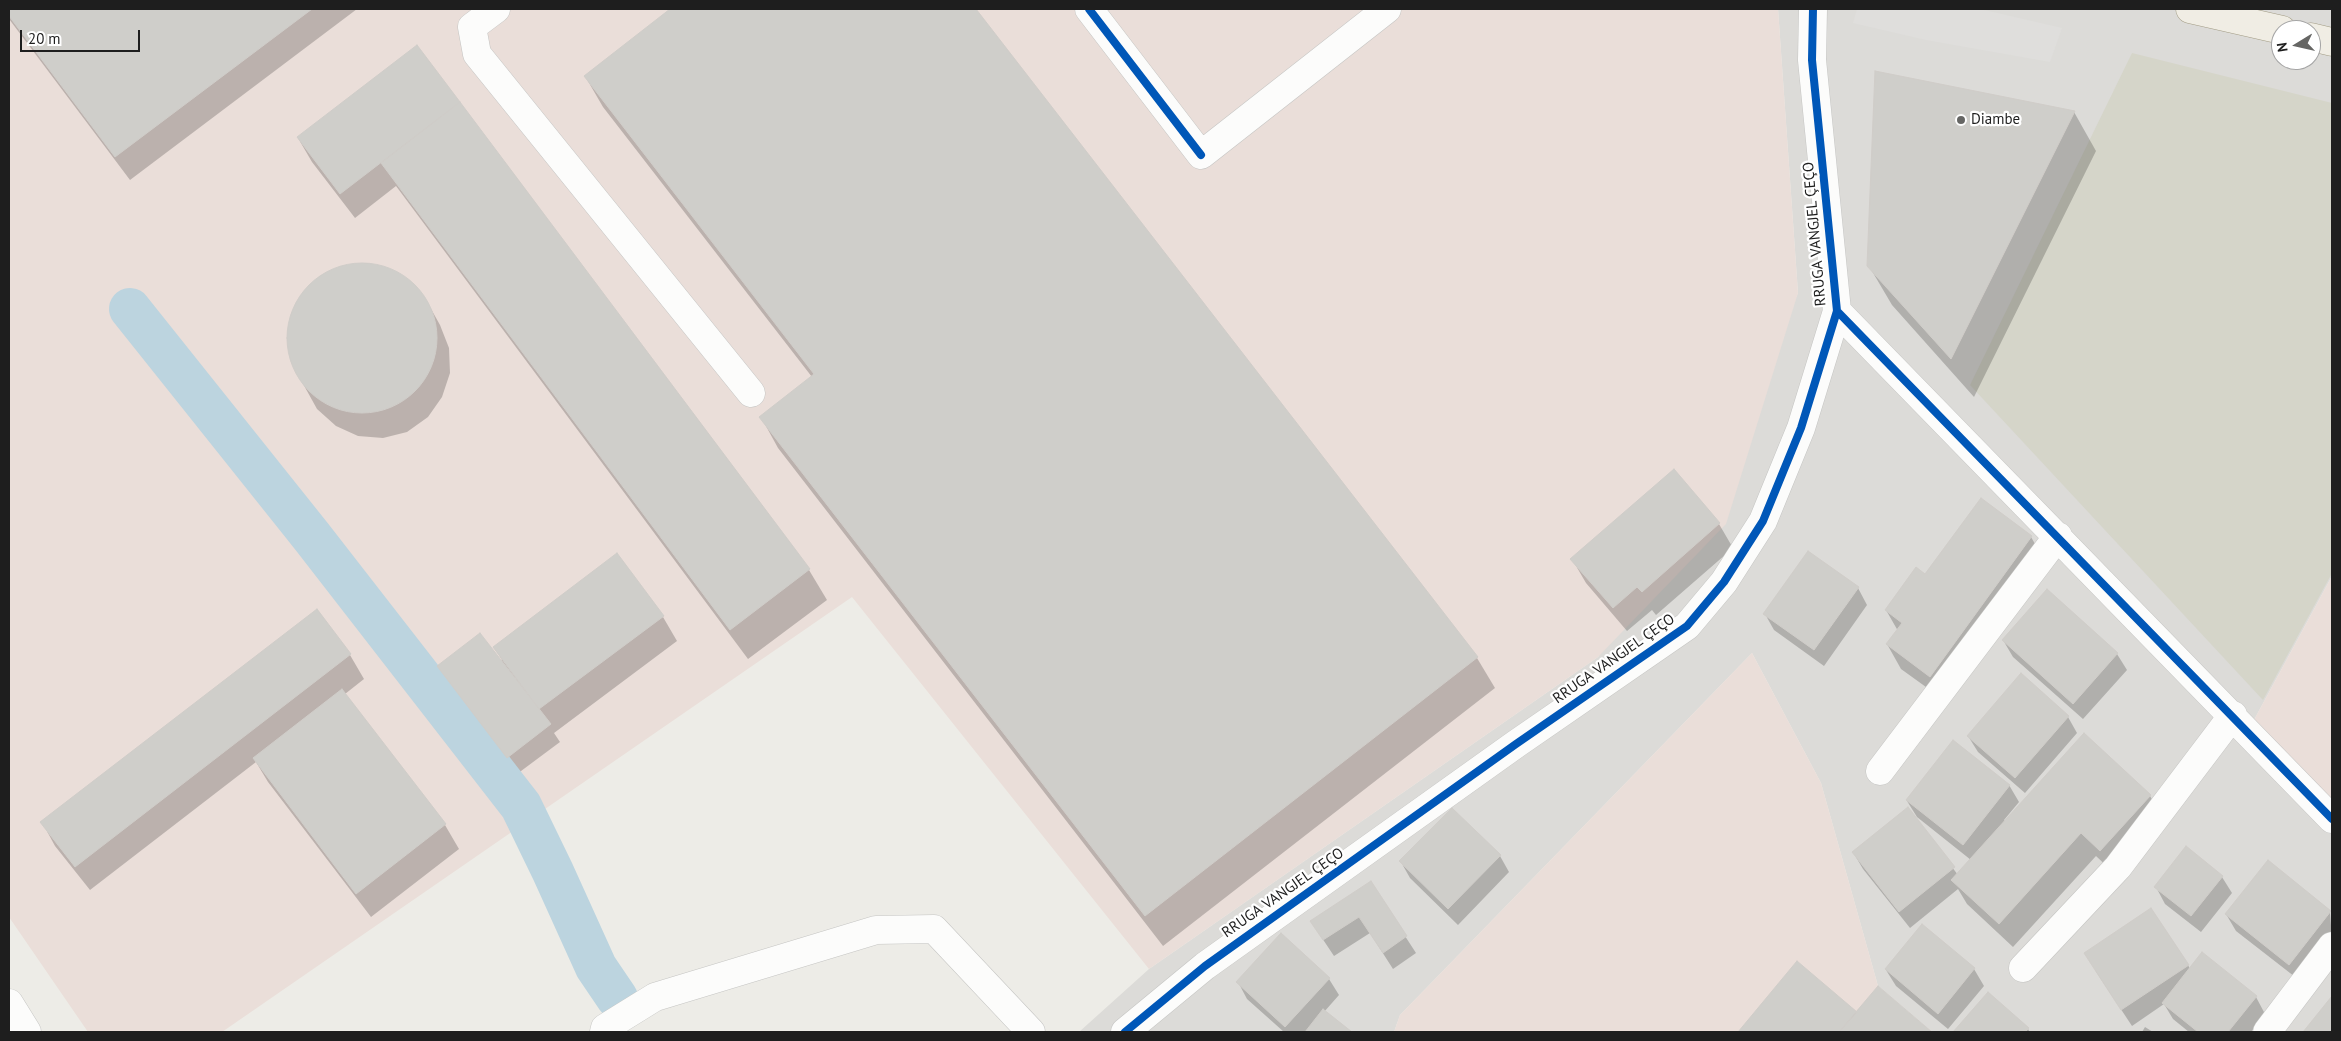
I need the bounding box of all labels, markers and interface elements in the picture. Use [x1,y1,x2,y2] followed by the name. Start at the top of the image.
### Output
[22,20,142,52] scale bar
[2271,20,2321,70] north arrow
[28,29,61,48] text: 20 m
[2273,41,2292,53] text: N
[1971,111,2020,129] place label: Diambe
[1955,114,1967,126] marker: Diambe
[1800,161,1830,307] street label: RRUGA VANGJEL ÇEÇO
[1550,610,1678,708] street label: RRUGA VANGJEL ÇEÇO
[1219,844,1347,942] street label: RRUGA VANGJEL ÇEÇO

